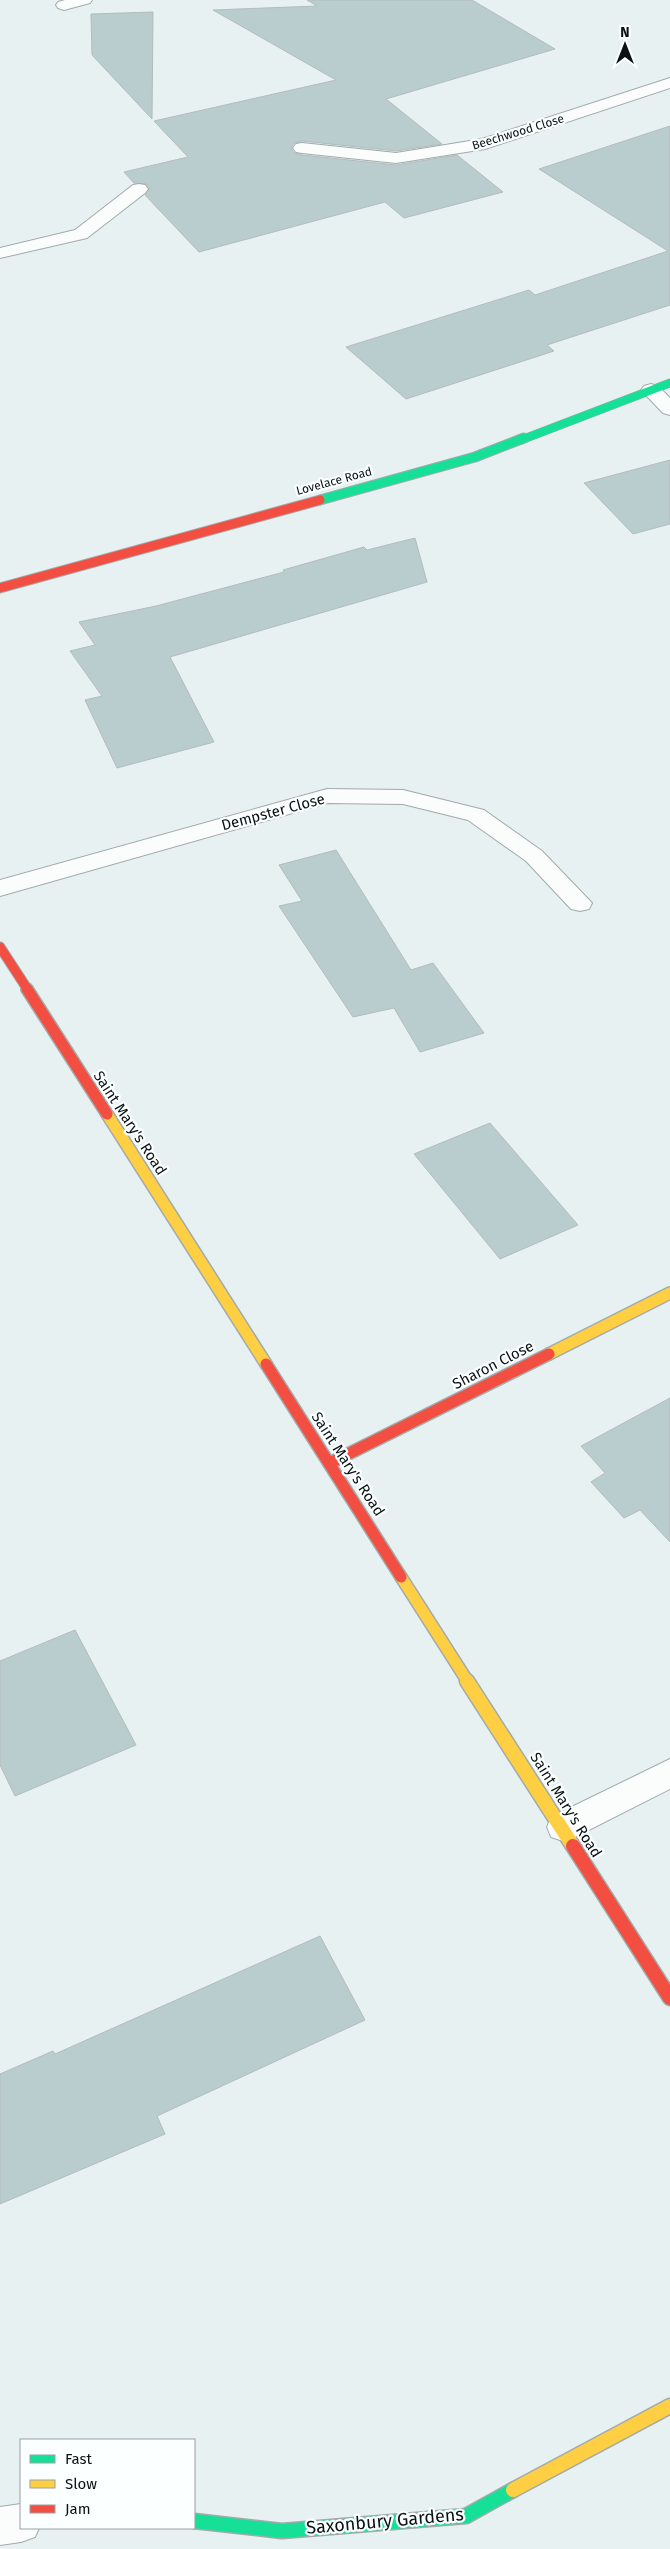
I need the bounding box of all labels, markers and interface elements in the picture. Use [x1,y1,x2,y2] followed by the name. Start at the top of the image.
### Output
[600,20,650,70] north arrow
[620,24,630,41] text: N
[470,111,566,153] street label: Beechwood Close
[295,464,373,498] street label: Lovelace Road
[219,790,327,834] street label: Dempster Close
[90,1068,170,1178] street label: Saint Mary's Road
[449,1337,537,1393] street label: Sharon Close
[308,1409,388,1519] street label: Saint Mary's Road
[526,1749,606,1861] street label: Saint Mary's Road
[20,2439,195,2529] legend
[65,2450,92,2468] text: Fast
[65,2475,97,2493] text: Slow
[65,2500,91,2518] text: Jam
[305,2503,465,2539] street label: Saxonbury Gardens

